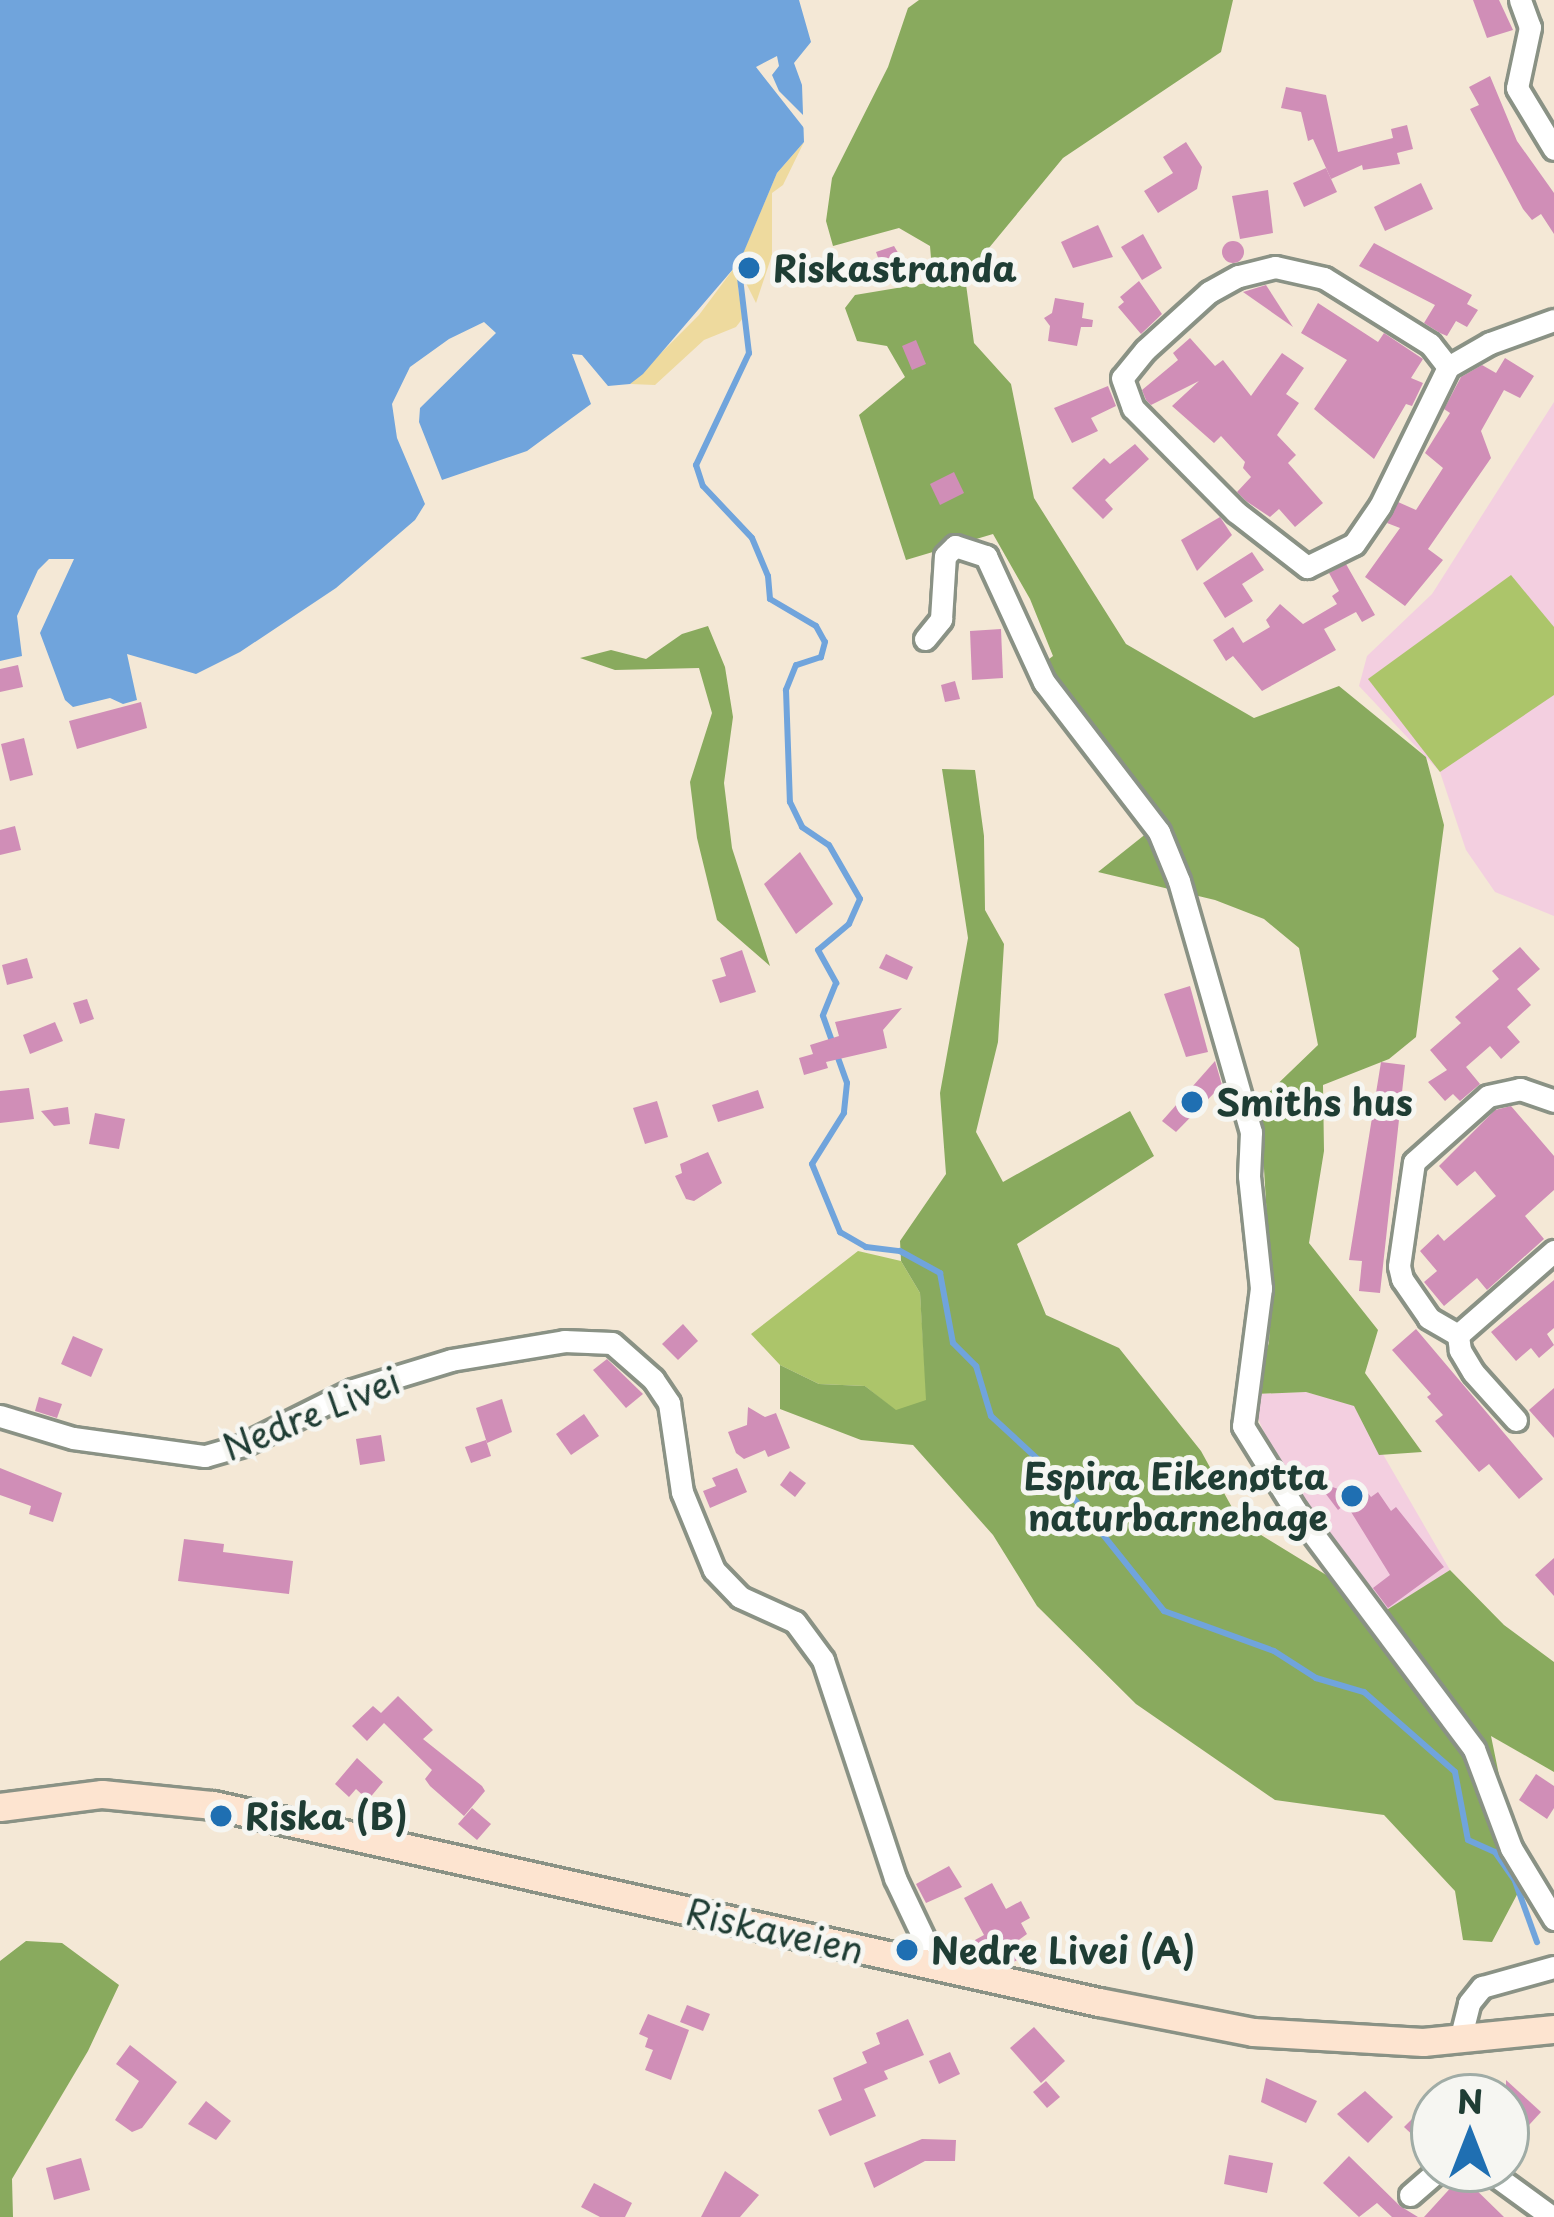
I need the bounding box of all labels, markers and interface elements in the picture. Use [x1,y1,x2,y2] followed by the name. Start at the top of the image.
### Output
[773,246,1017,290] place label: Riskastranda
[736,255,762,281] marker: Riskastranda
[1216,1080,1414,1124] place label: Smiths hus
[1179,1089,1205,1115] marker: Smiths hus
[215,1358,407,1468] street label: Nedre Livei
[1023,1453,1328,1538] place label: Espira Eikenøtta naturbarnehage
[1339,1483,1365,1509] marker: Espira Eikenøtta naturbarnehage
[245,1794,408,1838] place label: Riska (B)
[208,1803,234,1829] marker: Riska (B)
[682,1889,868,1971] street label: Riskaveien
[931,1928,1195,1972] place label: Nedre Livei (A)
[894,1937,920,1963] marker: Nedre Livei (A)
[1410,2073,1530,2193] north arrow
[1457,2075,1483,2125] text: N

